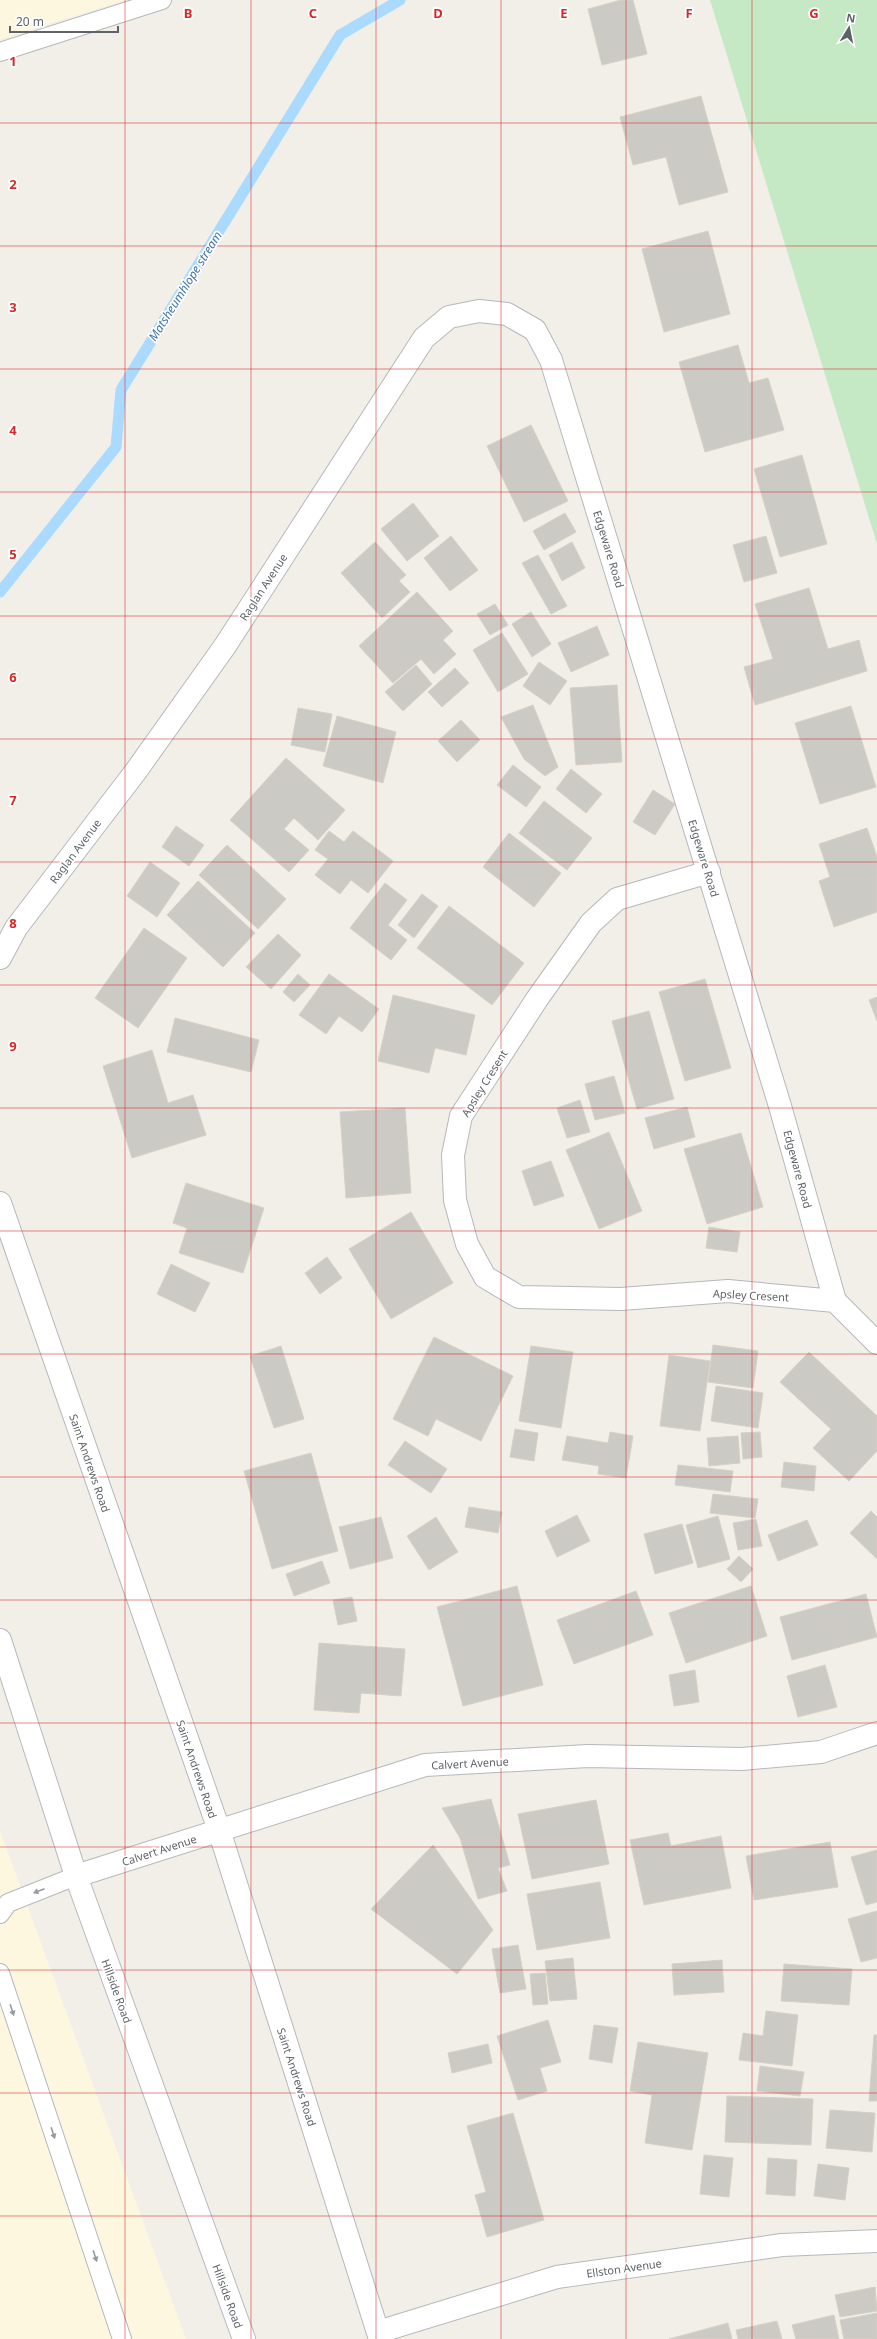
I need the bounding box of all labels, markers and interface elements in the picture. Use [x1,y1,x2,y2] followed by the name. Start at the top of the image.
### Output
[184,4,192,22] text: B
[309,4,317,22] text: C
[433,4,443,22] text: D
[560,4,568,22] text: E
[685,4,693,22] text: F
[809,4,819,22] text: G
[10,8,118,34] scale bar
[829,8,869,48] north arrow
[845,9,857,26] text: N
[16,13,44,30] text: 20 m
[9,52,17,70] text: 1
[9,175,17,193] text: 2
[144,228,226,344] water label: Matsheumhlope stream
[9,298,17,316] text: 3
[9,421,17,439] text: 4
[590,508,628,590] street label: Edgeware Road
[9,545,17,563] text: 5
[236,551,290,623] street label: Raglan Avenue
[9,668,17,686] text: 6
[9,791,17,809] text: 7
[46,816,104,886] street label: Raglan Avenue
[685,817,723,899] street label: Edgeware Road
[9,914,17,932] text: 8
[9,1037,17,1055] text: 9
[457,1047,511,1119] street label: Apsley Cresent
[780,1128,816,1210] street label: Edgeware Road
[713,1286,789,1304] street label: Apsley Cresent
[66,1412,114,1514] street label: Saint Andrews Road
[173,1718,221,1820] street label: Saint Andrews Road
[431,1753,509,1773] street label: Calvert Avenue
[120,1831,198,1869] street label: Calvert Avenue
[33,1888,45,1894] one-way arrow
[98,1957,136,2025] street label: Hillside Road
[9,2004,15,2016] one-way arrow
[274,2026,320,2128] street label: Saint Andrews Road
[51,2127,57,2139] one-way arrow
[92,2251,98,2263] one-way arrow
[585,2255,663,2281] street label: Ellston Avenue
[209,2262,247,2330] street label: Hillside Road

